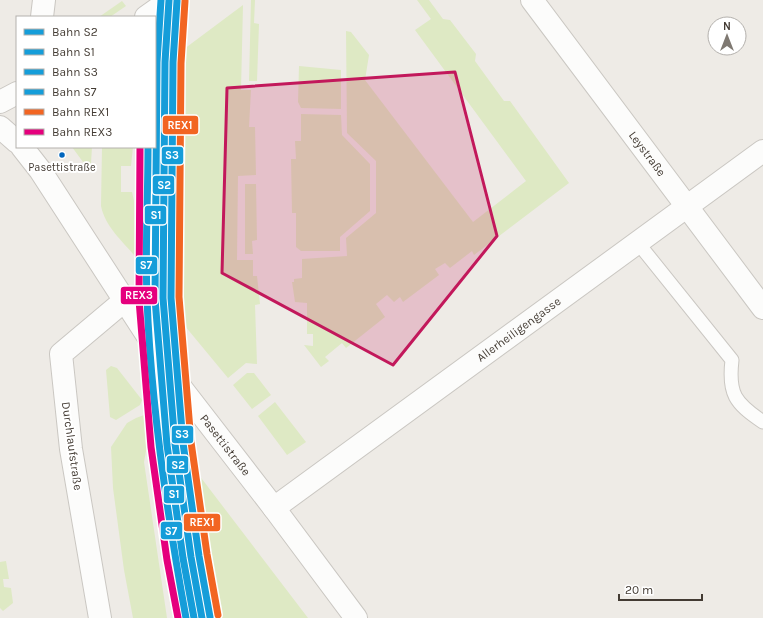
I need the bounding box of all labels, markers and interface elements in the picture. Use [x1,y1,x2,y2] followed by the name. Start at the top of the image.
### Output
[16,16,156,148] legend
[707,16,747,56] north arrow
[723,20,731,33] text: N
[52,25,98,39] text: Bahn S2
[52,45,95,59] text: Bahn S1
[52,65,98,79] text: Bahn S3
[52,85,97,99] text: Bahn S7
[52,105,109,119] text: Bahn REX1
[162,115,199,135] line badge: REX1
[168,119,192,132] text: REX1
[52,125,112,139] text: Bahn REX3
[626,128,669,179] street label: Leystraße
[161,146,184,165] line badge: S3
[165,149,179,162] text: S3
[57,150,67,160] marker: Pasettistraße
[28,161,96,174] place label: Pasettistraße
[152,175,175,195] line badge: S2
[157,179,171,192] text: S2
[144,205,167,225] line badge: S1
[151,209,161,222] text: S1
[135,256,158,275] line badge: S7
[140,259,153,272] text: S7
[120,286,158,305] line badge: REX3
[125,289,153,302] text: REX3
[474,294,563,365] street label: Allerheiligengasse
[59,401,85,491] street label: Durchlaufstraße
[197,412,253,478] street label: Pasettistraße
[171,425,194,444] line badge: S3
[175,428,189,441] text: S3
[166,455,189,474] line badge: S2
[171,459,185,472] text: S2
[163,485,185,504] line badge: S1
[169,488,179,501] text: S1
[183,513,221,532] line badge: REX1
[190,516,214,529] text: REX1
[160,521,183,540] line badge: S7
[165,525,178,538] text: S7
[619,576,702,602] scale bar
[625,583,653,597] text: 20 m

